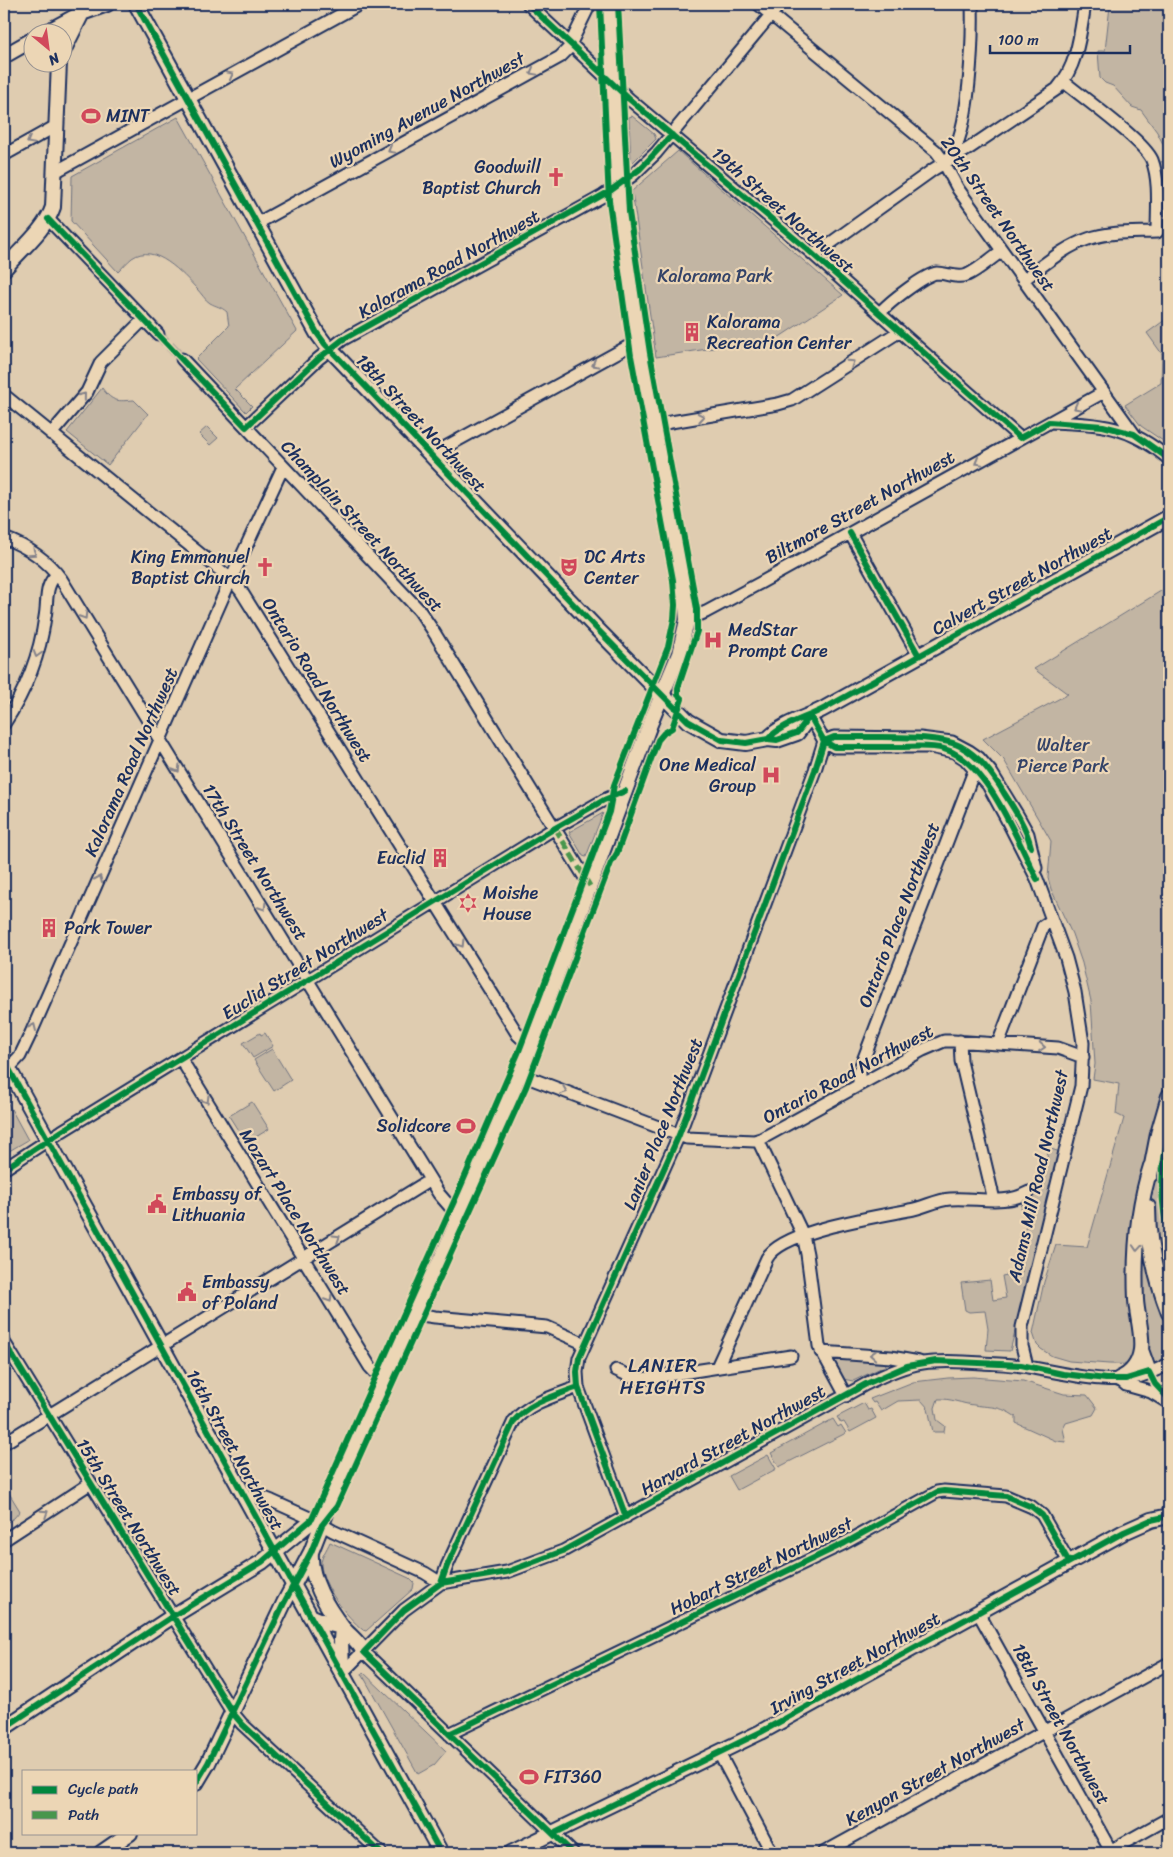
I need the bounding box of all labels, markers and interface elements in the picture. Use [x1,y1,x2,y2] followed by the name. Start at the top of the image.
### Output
[22,22,72,72] north arrow
[990,22,1130,54] scale bar
[998,27,1039,53] text: 100 m
[323,42,532,177] street label: Wyoming Avenue Northwest
[43,45,65,72] text: N
[530,65,539,75] one-way arrow
[225,71,234,81] one-way arrow
[106,100,150,132] place label: MINT
[80,105,102,127] sports icon: MINT
[932,129,1064,299] street label: 20th Street Northwest
[26,135,35,145] one-way arrow
[704,138,862,282] street label: 19th Street Northwest
[387,144,396,154] one-way arrow
[422,151,542,204] place label: Goodwill Baptist Church
[545,166,567,188] church icon: Goodwill Baptist Church
[352,200,546,328] street label: Kalorama Road Northwest
[657,260,773,292] park label: Kalorama Park
[707,306,853,359] place label: Kalorama Recreation Center
[681,321,703,343] building icon: Kalorama Recreation Center
[347,346,495,500] street label: 18th Street Northwest
[591,357,600,367] one-way arrow
[845,360,855,369] one-way arrow
[77,393,85,402] one-way arrow
[1073,401,1082,411] one-way arrow
[697,412,705,422] one-way arrow
[273,432,451,620] street label: Champlain Street Northwest
[759,441,961,573] street label: Biltmore Street Northwest
[974,455,983,465] one-way arrow
[925,518,1119,644] street label: Calvert Street Northwest
[131,541,251,594] place label: King Emmanuel Baptist Church
[584,541,646,594] place label: DC Arts Center
[27,547,36,556] one-way arrow
[254,556,276,578] church icon: King Emmanuel Baptist Church
[558,556,580,578] theatre icon: DC Arts Center
[253,591,381,769] street label: Ontario Road Northwest
[77,610,87,619] one-way arrow
[728,614,828,667] place label: MedStar Prompt Care
[702,629,724,651] hospital icon: MedStar Prompt Care
[32,649,42,657] one-way arrow
[75,662,187,862] street label: Kalorama Road Northwest
[1017,729,1109,782] park label: Walter Pierce Park
[659,749,757,802] place label: One Medical Group
[171,764,181,773] one-way arrow
[760,764,782,786] hospital icon: One Medical Group
[194,777,317,947] street label: 17th Street Northwest
[849,818,949,1012] street label: Ontario Place Northwest
[377,842,426,874] place label: Euclid
[429,847,451,869] building icon: Euclid
[92,875,103,884] one-way arrow
[483,877,539,930] place label: Moishe House
[457,892,479,914] synagogue icon: Moishe House
[215,899,396,1029] street label: Euclid Street Northwest
[257,902,267,911] one-way arrow
[64,912,153,944] place label: Park Tower
[38,917,60,939] building icon: Park Tower
[454,938,464,947] one-way arrow
[757,1015,940,1133] street label: Ontario Road Northwest
[27,1023,38,1032] one-way arrow
[614,1033,712,1215] street label: Lanier Place Northwest
[1038,1042,1046,1053] one-way arrow
[998,1066,1078,1286] street label: Adams Mill Road Northwest
[560,1086,568,1096] one-way arrow
[200,1095,210,1104] one-way arrow
[376,1110,451,1142] place label: Solidcore
[455,1115,477,1137] sports icon: Solidcore
[230,1122,360,1302] street label: Mozart Place Northwest
[172,1178,263,1231] place label: Embassy of Lithuania
[146,1193,168,1215] public building icon: Embassy of Lithuania
[331,1234,340,1244] one-way arrow
[1131,1245,1142,1253] one-way arrow
[202,1266,279,1319] place label: Embassy of Poland
[176,1281,198,1303] public building icon: Embassy of Poland
[322,1294,332,1303] one-way arrow
[620,1349,706,1404] district label: LANIER HEIGHTS
[868,1350,876,1361] one-way arrow
[177,1363,293,1537] street label: 16th Street Northwest
[634,1376,832,1504] street label: Harvard Street Northwest
[67,1432,191,1603] street label: 15th Street Northwest
[664,1507,859,1624] street label: Hobart Street Northwest
[39,1510,48,1520] one-way arrow
[763,1603,947,1724] street label: Irving Street Northwest
[1003,1637,1119,1811] street label: 18th Street Northwest
[839,1709,1032,1835] street label: Kenyon Street Northwest
[544,1761,602,1793] place label: FIT360
[518,1766,540,1788] sports icon: FIT360
[22,1770,198,1834] legend
[68,1776,139,1802] text: Cycle path
[68,1802,99,1828] text: Path

